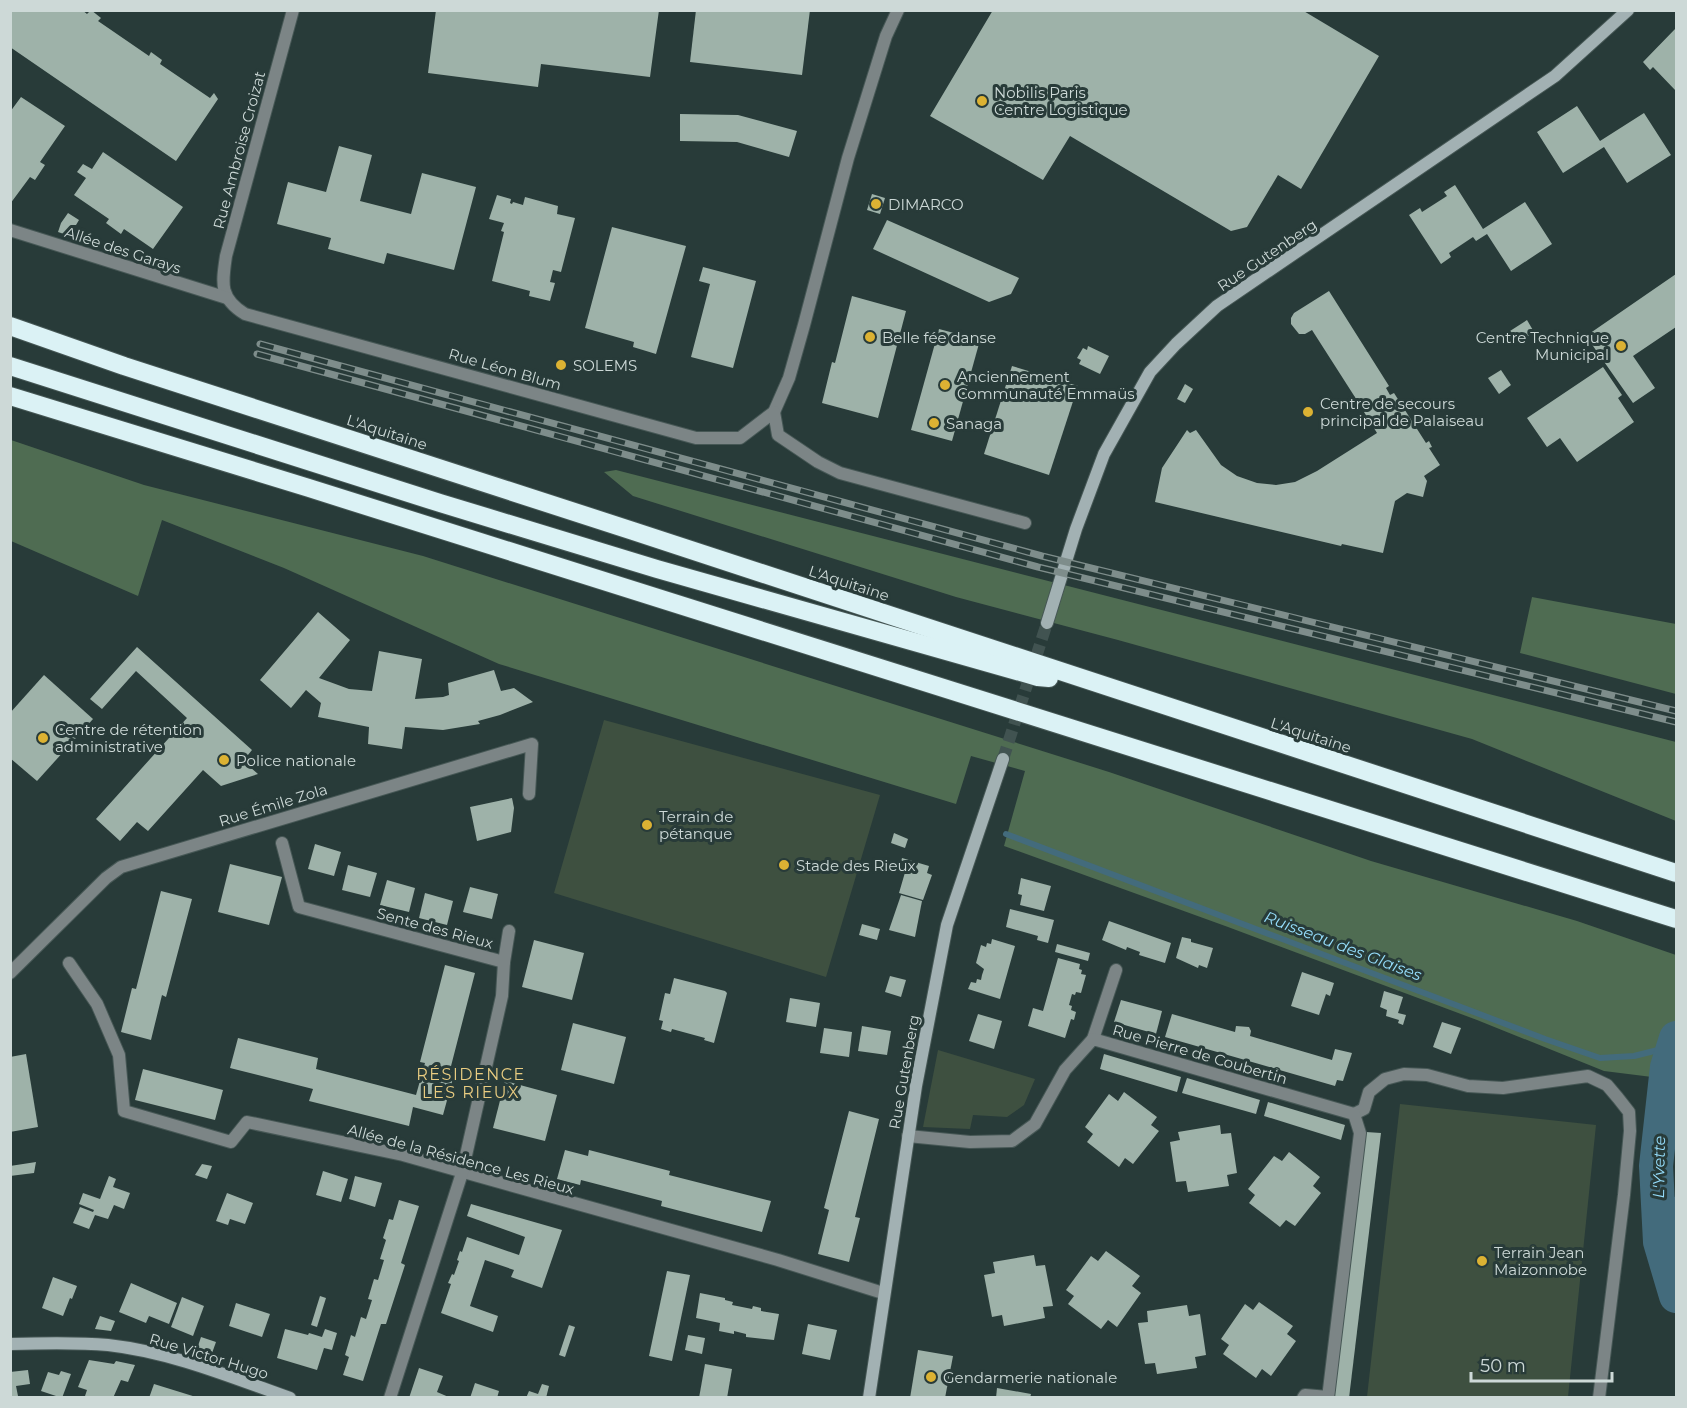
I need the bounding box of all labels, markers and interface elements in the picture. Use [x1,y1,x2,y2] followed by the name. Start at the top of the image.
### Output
[209,69,269,231] street label: Rue Ambroise Croizat
[994,83,1128,119] place label: Nobilis Paris Centre Logistique
[975,94,989,108] marker: Nobilis Paris Centre Logistique
[888,195,964,214] place label: DIMARCO
[869,197,883,211] marker: DIMARCO
[1214,215,1320,295] street label: Rue Gutenberg
[62,222,184,278] street label: Allée des Garays
[882,328,996,347] place label: Belle fée danse
[1476,328,1609,364] place label: Centre Technique Municipal
[863,330,877,344] marker: Belle fée danse
[1614,339,1628,353] marker: Centre Technique Municipal
[446,344,564,394] street label: Rue Léon Blum
[573,356,637,375] place label: SOLEMS
[554,358,568,372] marker: SOLEMS
[957,367,1135,403] place label: Anciennement Communauté Emmaüs
[938,378,952,392] marker: Anciennement Communauté Emmaüs
[1320,394,1484,430] place label: Centre de secours principal de Palaiseau
[1301,405,1315,419] marker: Centre de secours principal de Palaiseau
[344,410,430,454] street label: L'Aquitaine
[946,414,1002,433] place label: Sanaga
[927,416,941,430] marker: Sanaga
[806,561,892,605] street label: L'Aquitaine
[1268,713,1354,757] street label: L'Aquitaine
[55,720,202,756] place label: Centre de rétention administrative
[36,731,50,745] marker: Centre de rétention administrative
[236,751,356,770] place label: Police nationale
[217,753,231,767] marker: Police nationale
[216,779,330,831] street label: Rue Émile Zola
[659,807,733,843] place label: Terrain de pétanque
[640,818,654,832] marker: Terrain de pétanque
[796,856,916,875] place label: Stade des Rieux
[777,858,791,872] marker: Stade des Rieux
[375,903,495,953] street label: Sente des Rieux
[1261,907,1425,985] water label: Ruisseau des Glaises
[885,1013,923,1131] street label: Rue Gutenberg
[1110,1020,1290,1088] street label: Rue Pierre de Coubertin
[416,1065,526,1102] district label: RÉSIDENCE LES RIEUX
[346,1120,576,1198] street label: Allée de la Résidence Les Rieux
[1649,1135,1669,1199] water label: L'Yvette
[1494,1243,1587,1279] place label: Terrain Jean Maizonnobe
[1475,1254,1489,1268] marker: Terrain Jean Maizonnobe
[147,1329,271,1383] street label: Rue Victor Hugo
[1471,1345,1612,1383] scale bar
[1480,1355,1526,1377] text: 50 m
[943,1368,1117,1387] place label: Gendarmerie nationale
[924,1370,938,1384] marker: Gendarmerie nationale

